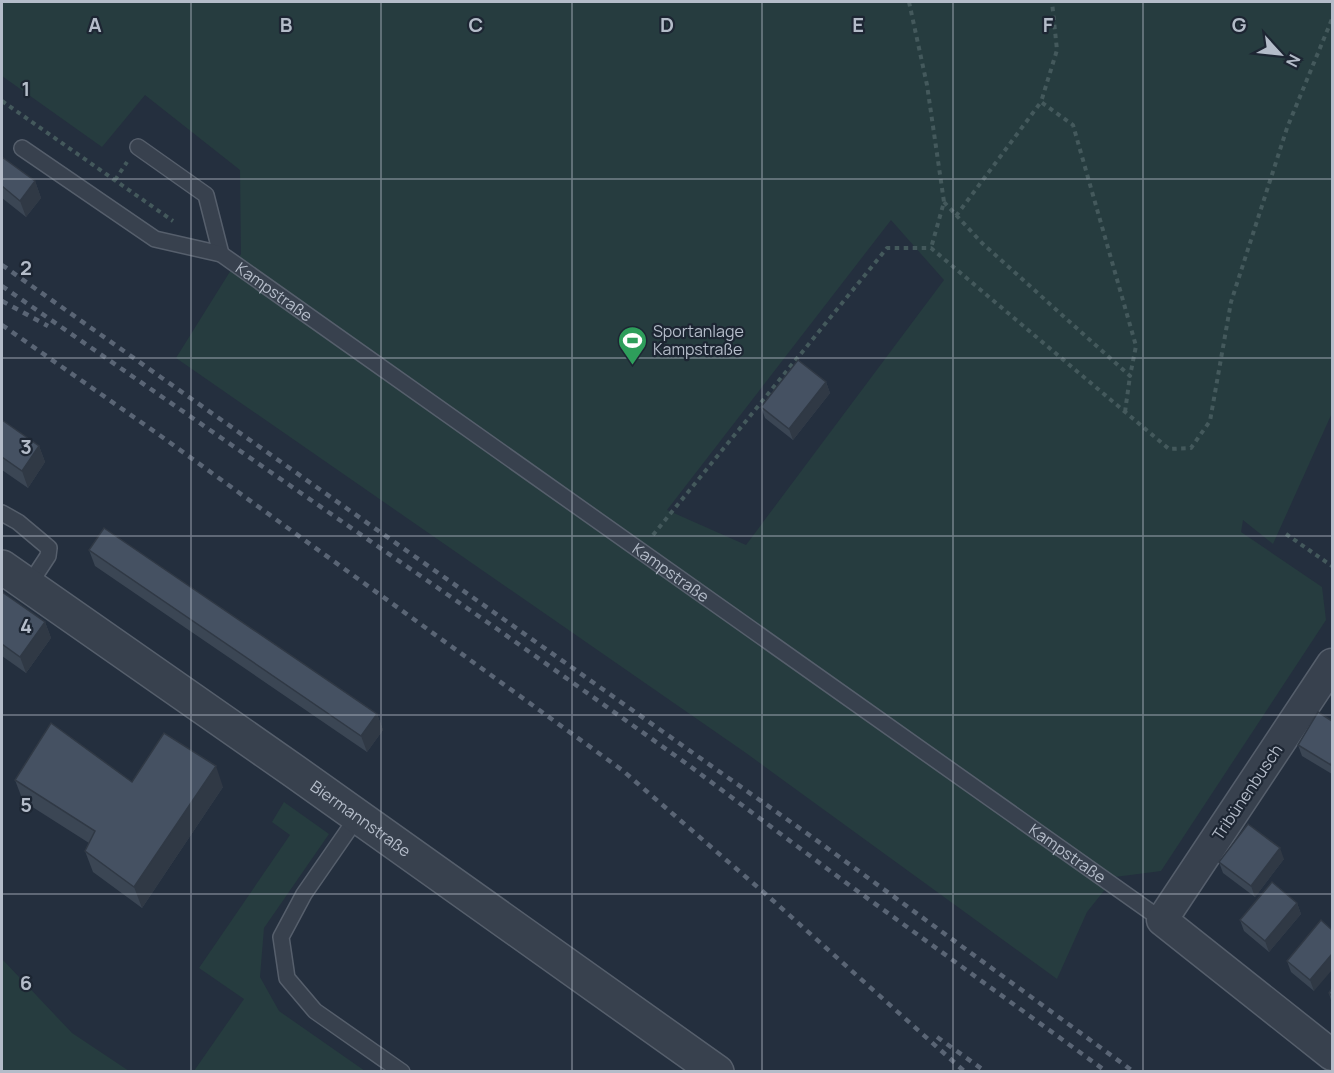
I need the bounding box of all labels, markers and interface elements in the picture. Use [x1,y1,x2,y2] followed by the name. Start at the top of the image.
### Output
[88,11,102,38] text: A
[280,11,293,38] text: B
[469,11,483,38] text: C
[660,11,674,38] text: D
[852,11,864,38] text: E
[1043,11,1054,38] text: F
[1232,11,1247,38] text: G
[1250,24,1310,84] north arrow
[1281,51,1306,71] text: N
[22,75,30,102] text: 1
[20,254,32,281] text: 2
[231,257,317,326] street label: Kampstraße
[653,320,744,360] place label: Sportanlage Kampstraße
[616,324,648,366] sports icon: Sportanlage Kampstraße
[20,433,32,460] text: 3
[628,538,714,607] street label: Kampstraße
[20,612,32,639] text: 4
[1207,740,1287,844] street label: Tribünenbusch
[306,775,415,862] street label: Biermannstraße
[20,791,32,818] text: 5
[1025,818,1110,888] street label: Kampstraße
[20,969,32,996] text: 6

